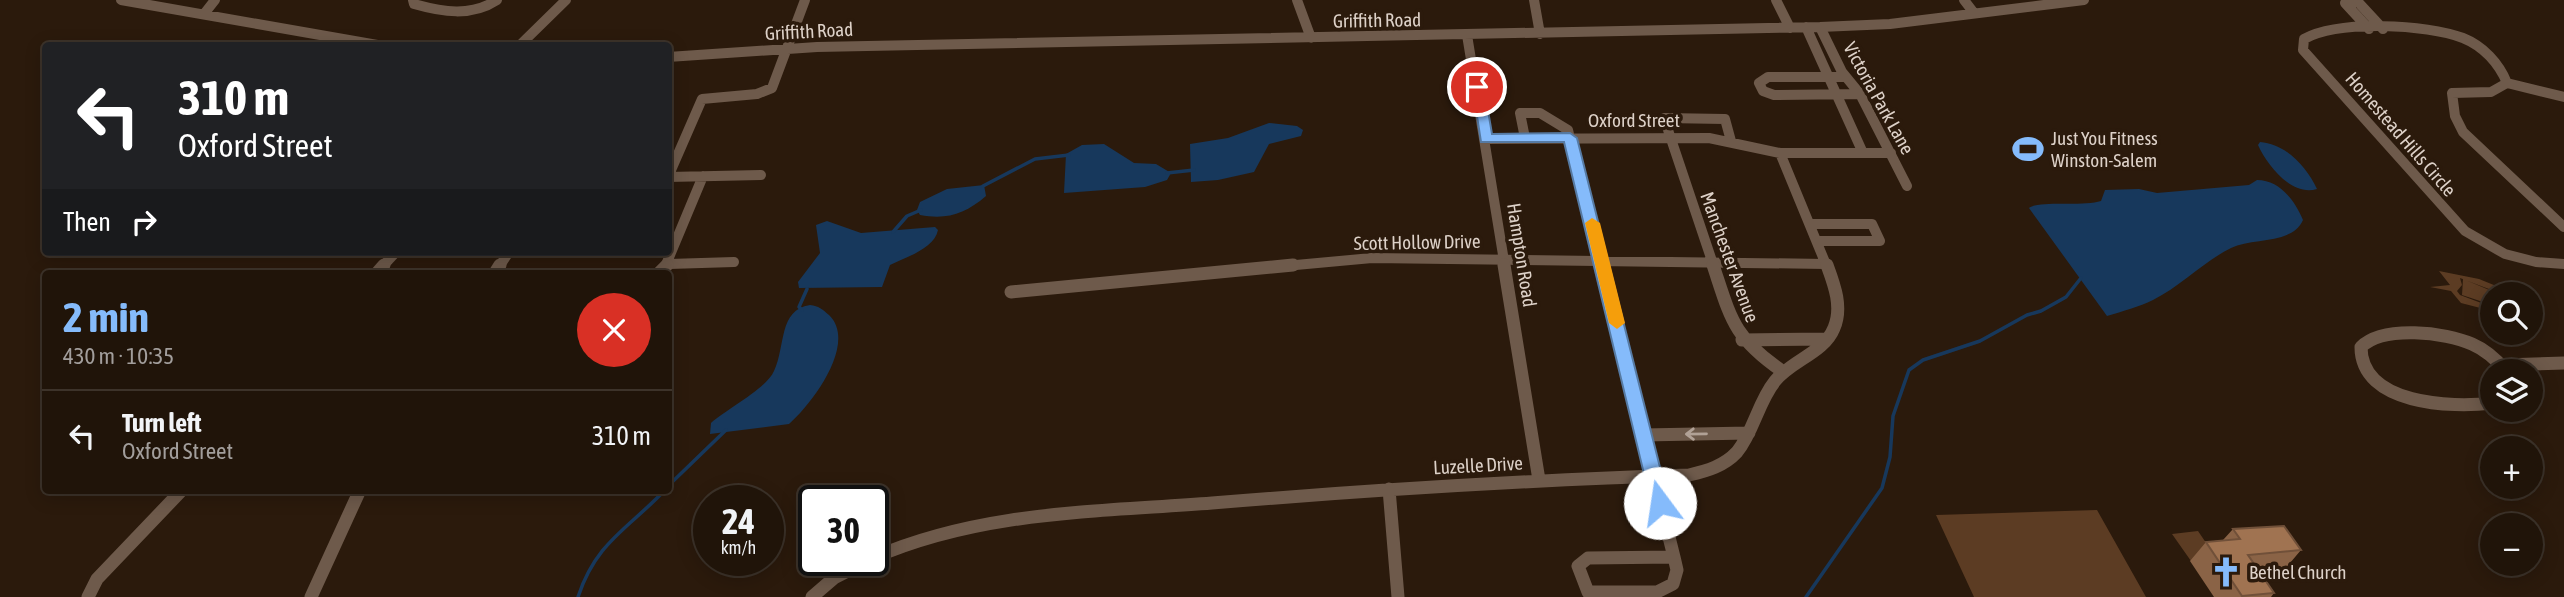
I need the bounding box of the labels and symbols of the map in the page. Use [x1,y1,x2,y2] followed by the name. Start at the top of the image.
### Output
[1333,8,1421,32] street label: Griffith Road
[764,18,854,44] street label: Griffith Road
[1839,38,1919,158] street label: Victoria Park Lane
[1447,57,1507,117] pin
[2341,67,2461,201] street label: Homestead Hills Circle
[1588,109,1680,131] street label: Oxford Street
[2051,127,2158,171] place label: Just You Fitness Winston-Salem
[2011,132,2045,166] sports icon: Just You Fitness Winston-Salem
[1696,189,1764,325] street label: Manchester Avenue
[1503,201,1541,309] street label: Hampton Road
[1353,230,1481,254] street label: Scott Hollow Drive
[1685,427,1708,441] one-way arrow
[1433,452,1523,478] street label: Luzelle Drive
[1623,466,1697,540] position arrow
[798,485,889,576] speed limit sign: 30
[2209,555,2243,589] church icon: Bethel Church
[2249,561,2346,583] place label: Bethel Church

